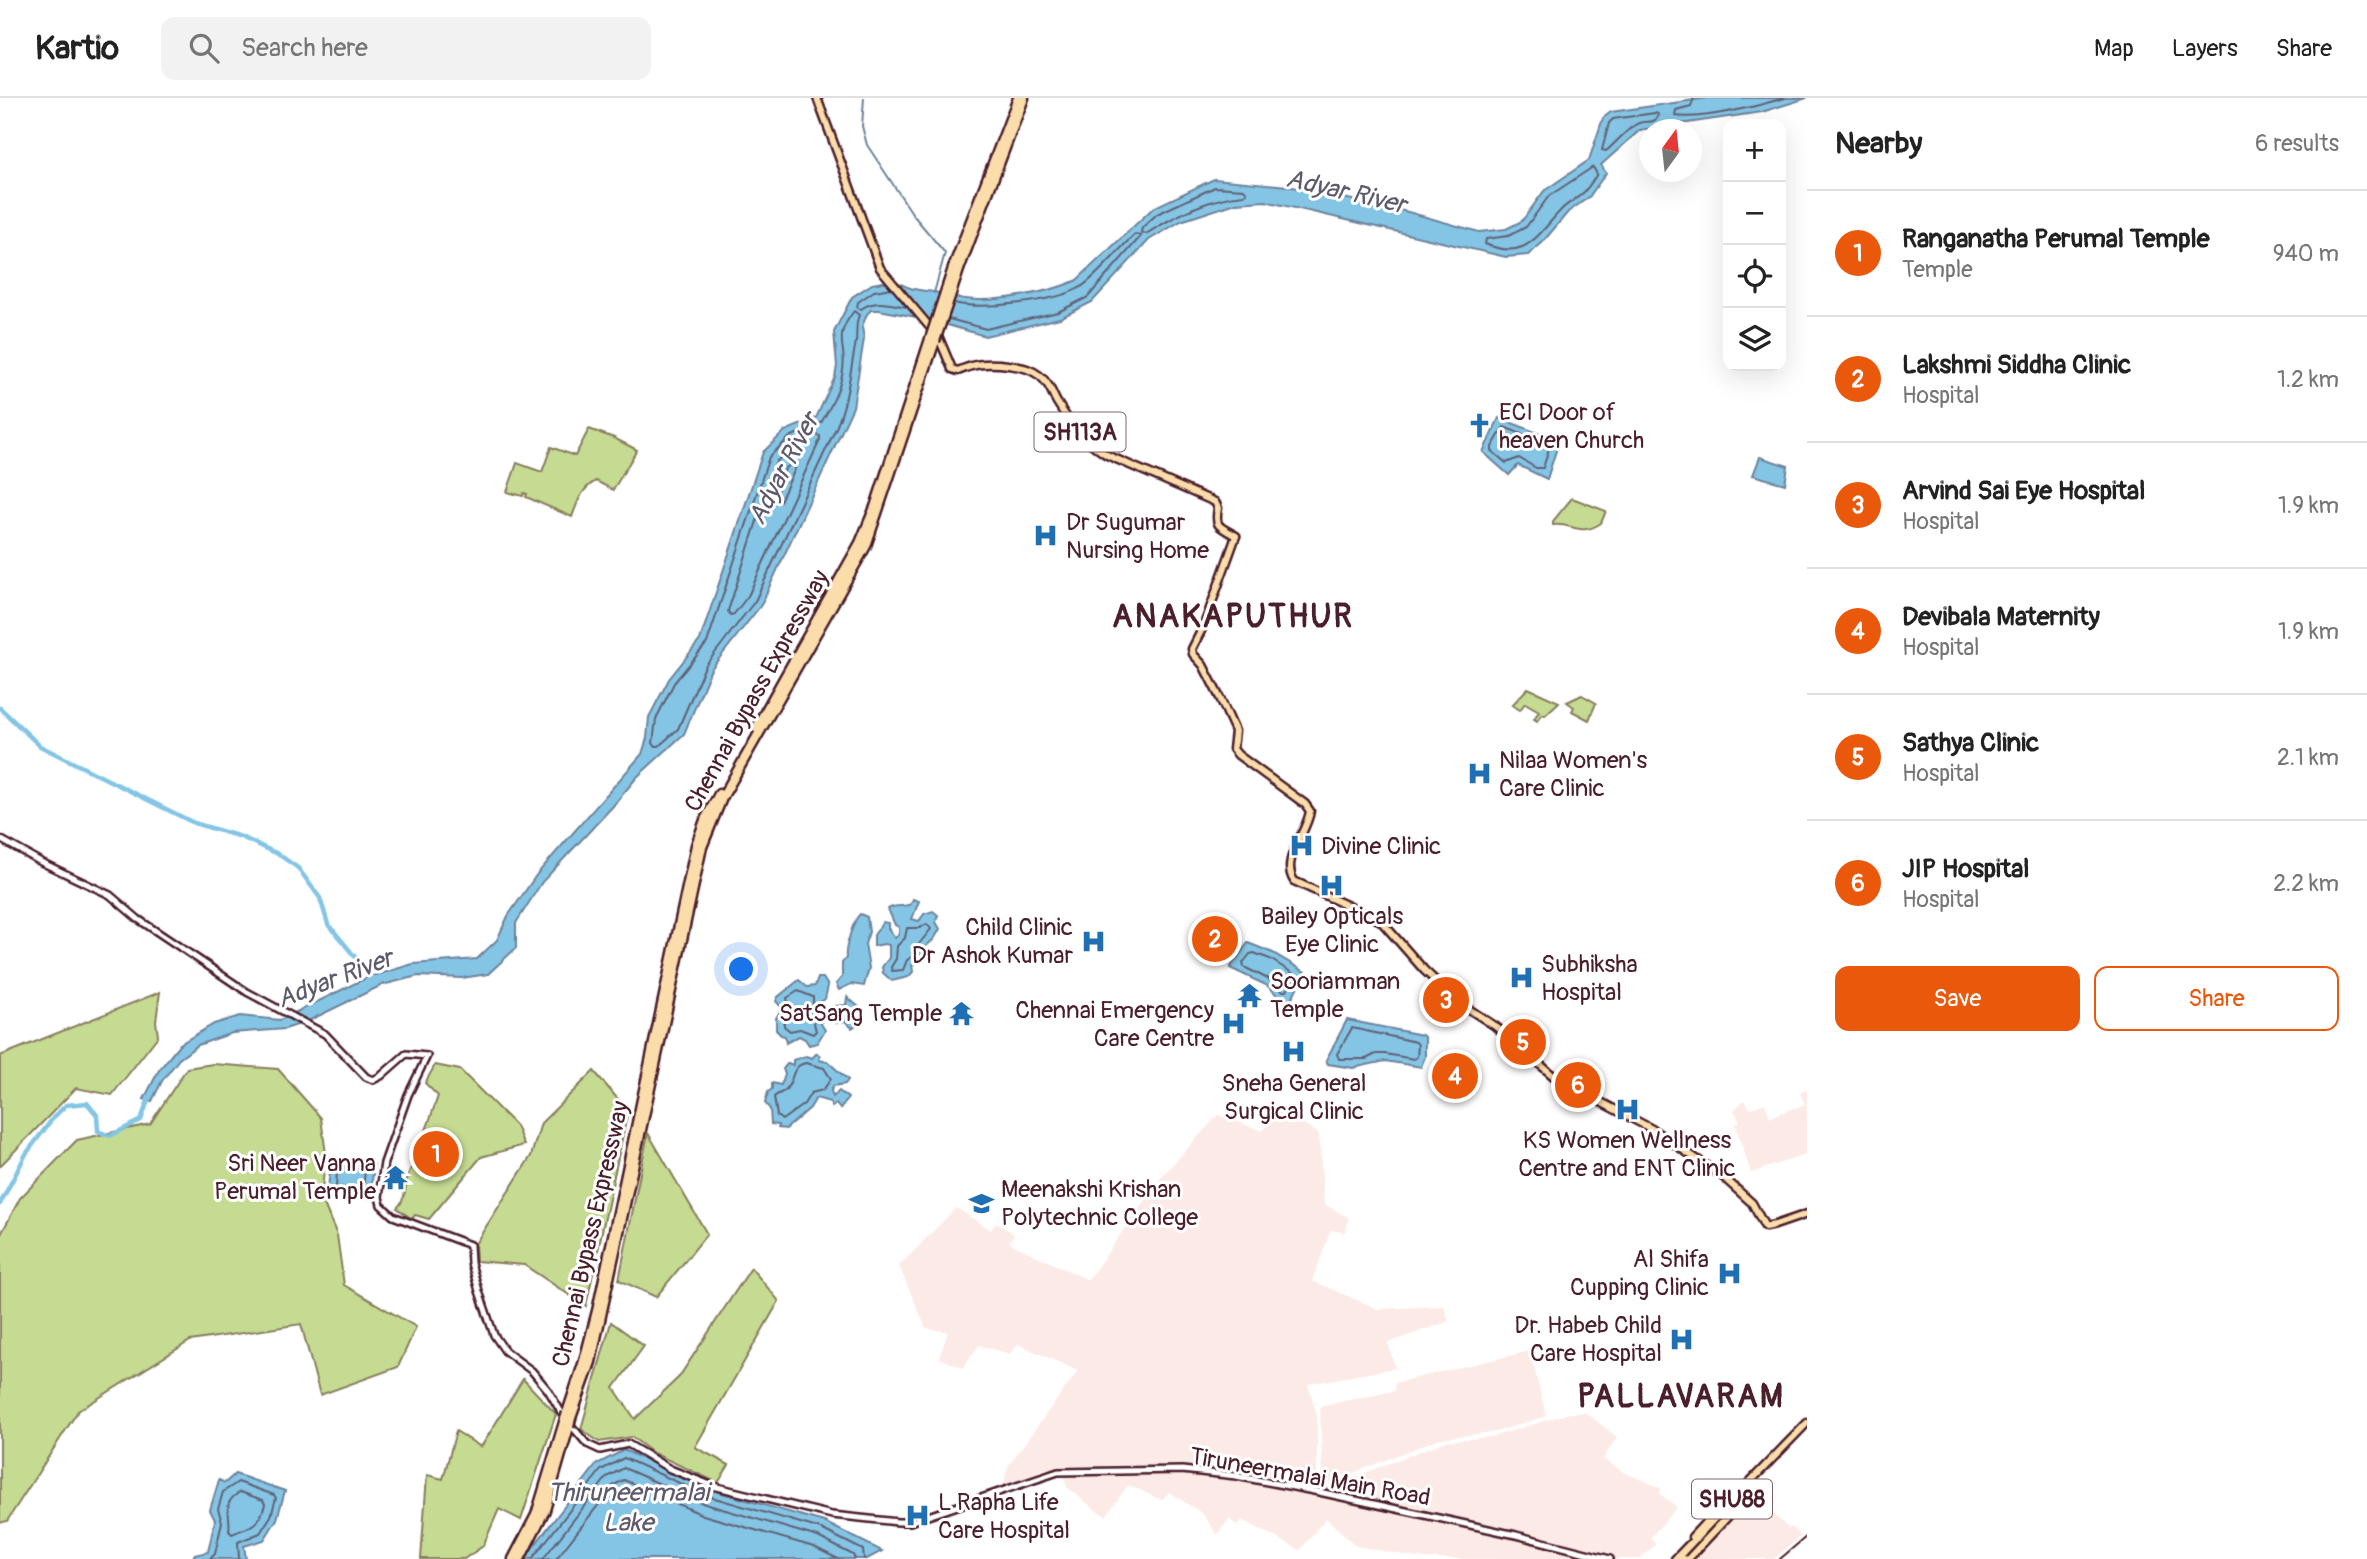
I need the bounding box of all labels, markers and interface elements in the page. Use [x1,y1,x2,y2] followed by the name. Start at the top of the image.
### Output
[161,17,651,80] search box
[35,28,119,69] text: Kartio
[185,29,223,67] icon: search
[241,32,368,64] text: Search here
[2094,34,2134,63] text: Map
[2172,34,2238,63] text: Layers
[2276,34,2332,63] text: Share
[1639,119,1702,182] north arrow
[1723,119,1786,371] map controls
[1723,119,1786,182] button: +
[1835,125,1922,162] text: Nearby
[2255,129,2339,158] text: 6 results
[1283,163,1413,222] water label: Adyar River
[1723,182,1786,245] button: −
[1902,223,2209,255] text: Ranganatha Perumal Temple
[1854,239,1863,268] text: 1
[2273,239,2339,268] text: 940 m
[1723,245,1786,308] button: locate
[1902,255,1973,284] text: Temple
[1723,308,1786,371] button: layers
[1902,349,2131,381] text: Lakshmi Siddha Clinic
[1852,365,1864,394] text: 2
[2277,365,2339,394] text: 1.2 km
[1902,381,1980,410] text: Hospital
[1499,398,1644,455] place label: ECI Door of heaven Church
[741,404,828,530] water label: Adyar River
[1034,412,1126,452] road number: SH113A
[1465,412,1493,440] church icon: ECI Door of heaven Church
[1902,475,2145,507] text: Arvind Sai Eye Hospital
[1852,491,1864,520] text: 3
[2278,491,2339,520] text: 1.9 km
[1902,507,1980,536] text: Hospital
[1066,508,1209,565] place label: Dr Sugumar Nursing Home
[1032,522,1060,550] hospital icon: Dr Sugumar Nursing Home
[678,565,836,817] street label: Chennai Bypass Expressway
[1112,597,1354,637] district label: ANAKAPUTHUR
[1902,601,2100,633] text: Devibala Maternity
[1851,617,1865,646] text: 4
[2278,617,2339,646] text: 1.9 km
[1902,633,1980,662] text: Hospital
[1902,727,2039,759] text: Sathya Clinic
[1852,743,1864,772] text: 5
[2277,743,2339,772] text: 2.1 km
[1499,746,1647,803] place label: Nilaa Women's Care Clinic
[1902,759,1980,788] text: Hospital
[1465,760,1493,788] hospital icon: Nilaa Women's Care Clinic
[1287,832,1315,860] hospital icon: Divine Clinic
[1321,832,1441,861] place label: Divine Clinic
[1902,853,2029,885] text: JIP Hospital
[1851,869,1865,898] text: 6
[2273,869,2339,898] text: 2.2 km
[1318,871,1346,899] hospital icon: Bailey Opticals Eye Clinic
[1902,885,1980,914] text: Hospital
[1261,902,1403,959] place label: Bailey Opticals Eye Clinic
[912,913,1073,970] place label: Child Clinic Dr Ashok Kumar
[1192,913,1238,965] pin: 2
[1079,927,1107,955] hospital icon: Child Clinic Dr Ashok Kumar
[272,941,401,1016] water label: Adyar River
[1541,950,1638,1007] place label: Subhiksha Hospital
[724,952,758,986] your location
[1507,964,1535,992] hospital icon: Subhiksha Hospital
[1835,966,2080,1031] button: Save
[2094,966,2339,1031] button: Share
[1270,967,1400,1024] place label: Sooriamman Temple
[1423,974,1469,1026] pin: 3
[1236,981,1264,1009] temple icon: Sooriamman Temple
[1015,996,1214,1053] place label: Chennai Emergency Care Centre
[779,999,942,1028] place label: SatSang Temple
[948,999,976,1027] temple icon: SatSang Temple
[1220,1010,1248,1038] hospital icon: Chennai Emergency Care Centre
[1500,1016,1546,1068] pin: 5
[1280,1038,1308,1066] hospital icon: Sneha General Surgical Clinic
[1432,1050,1478,1102] pin: 4
[1555,1059,1601,1111] pin: 6
[1221,1069,1367,1126] place label: Sneha General Surgical Clinic
[1613,1095,1641,1123] hospital icon: KS Women Wellness Centre and ENT Clinic
[546,1098,636,1370] street label: Chennai Bypass Expressway
[1518,1126,1736,1183] place label: KS Women Wellness Centre and ENT Clinic
[413,1128,459,1180] pin: 1
[214,1149,376,1206] place label: Sri Neer Vanna Perumal Temple
[382,1163,410,1191] temple icon: Sri Neer Vanna Perumal Temple
[1001,1175,1198,1232] place label: Meenakshi Krishan Polytechnic College
[967,1189,995,1217] school or university icon: Meenakshi Krishan Polytechnic College
[1570,1245,1709,1302] place label: Al Shifa Cupping Clinic
[1715,1259,1743,1287] hospital icon: Al Shifa Cupping Clinic
[1514,1311,1662,1368] place label: Dr. Habeb Child Care Hospital
[1668,1325,1696,1353] hospital icon: Dr. Habeb Child Care Hospital
[1577,1377,1785,1417] district label: PALLAVARAM
[1187,1442,1433,1512] street label: Tiruneermalai Main Road
[547,1477,713,1539] water label: Thiruneermalai Lake
[1692,1480,1772,1518] road number: SHU88
[938,1488,1070,1545] place label: L Rapha Life Care Hospital
[904,1502,932,1530] hospital icon: L Rapha Life Care Hospital

